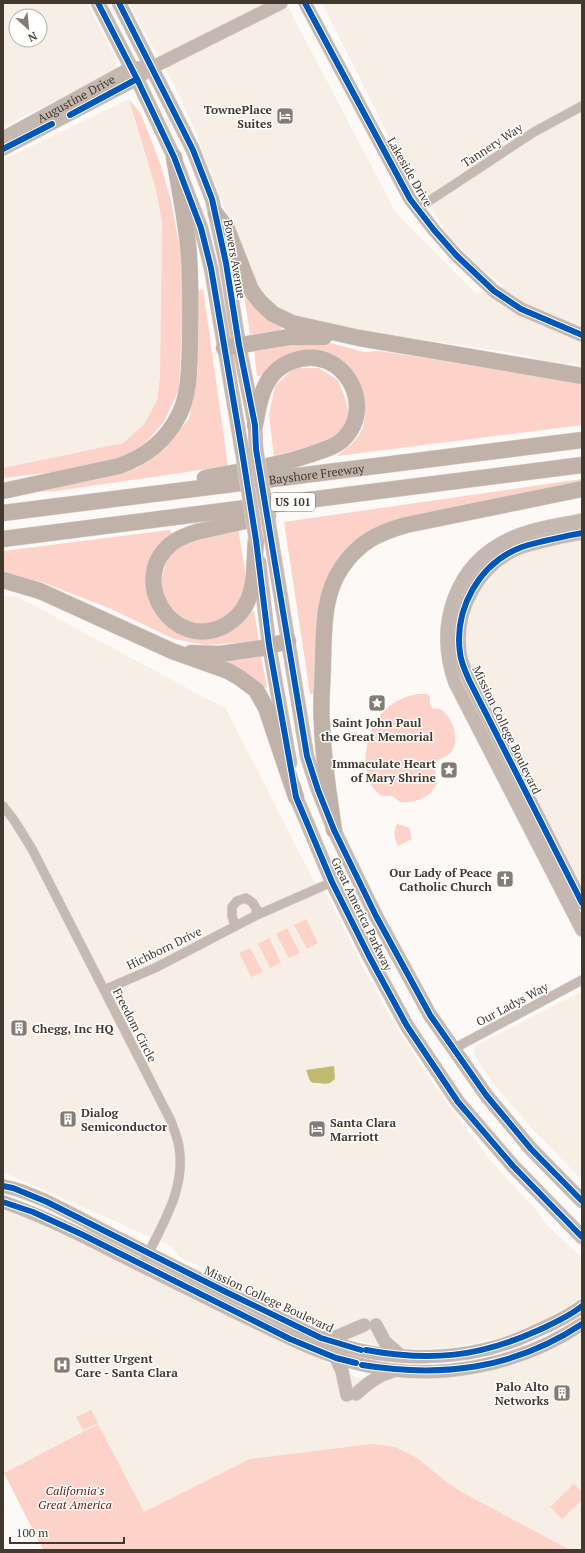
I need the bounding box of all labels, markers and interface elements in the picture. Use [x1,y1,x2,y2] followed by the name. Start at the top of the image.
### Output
[8,8,48,48] north arrow
[25,29,39,45] text: N
[34,71,117,125] street label: Augustine Drive
[204,102,273,131] place label: TownePlace Suites
[275,106,295,126] hotel icon: TownePlace Suites
[459,119,526,170] street label: Tannery Way
[384,135,436,209] street label: Lakeside Drive
[221,218,249,300] street label: Bowers Avenue
[268,460,366,487] street label: Bayshore Freeway
[271,493,315,511] road number: US 101
[469,663,545,797] street label: Mission College Boulevard
[367,693,387,713] place icon: Saint John Paul the Great Memorial
[321,715,433,744] place label: Saint John Paul the Great Memorial
[332,756,437,785] place label: Immaculate Heart of Mary Shrine
[439,760,459,780] place icon: Immaculate Heart of Mary Shrine
[328,855,396,974] street label: Great America Parkway
[389,865,493,894] place label: Our Lady of Peace Catholic Church
[495,869,515,889] church icon: Our Lady of Peace Catholic Church
[124,923,204,973] street label: Hichborn Drive
[473,978,551,1029] street label: Our Ladys Way
[110,986,160,1064] street label: Freedom Circle
[9,1018,29,1038] building icon: Chegg, Inc HQ
[32,1021,114,1036] place label: Chegg, Inc HQ
[81,1105,168,1134] place label: Dialog Semiconductor
[58,1109,78,1129] building icon: Dialog Semiconductor
[330,1115,396,1144] place label: Santa Clara Marriott
[307,1119,327,1139] hotel icon: Santa Clara Marriott
[202,1262,336,1336] street label: Mission College Boulevard
[75,1351,178,1380] place label: Sutter Urgent Care - Santa Clara
[52,1355,72,1375] hospital icon: Sutter Urgent Care - Santa Clara
[495,1379,550,1408] place label: Palo Alto Networks
[552,1383,572,1403] building icon: Palo Alto Networks
[38,1483,112,1512] park label: California's Great America
[10,1519,124,1545] scale bar
[16,1525,49,1540] text: 100 m

